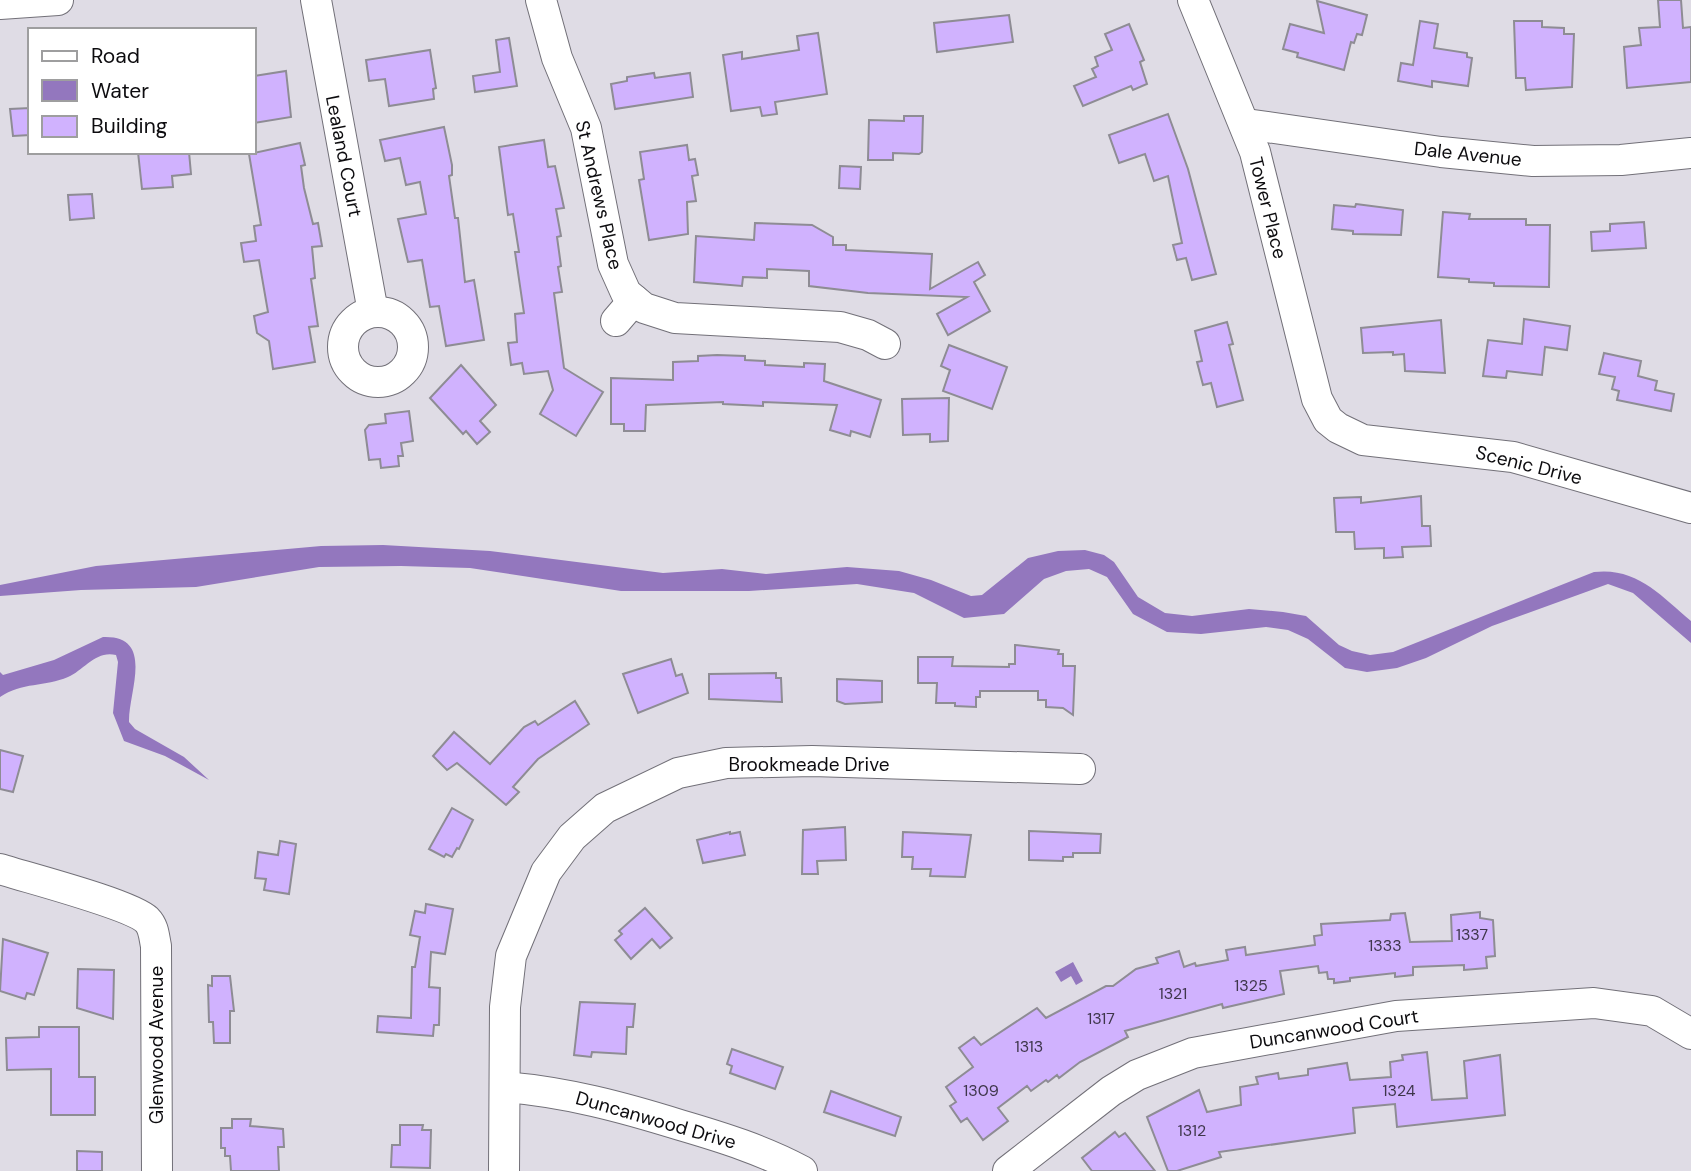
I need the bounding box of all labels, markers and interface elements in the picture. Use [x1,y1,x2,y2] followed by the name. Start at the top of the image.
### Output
[28,28,256,154] legend
[91,42,140,70] text: Road
[91,77,149,105] text: Water
[320,93,368,219] street label: Lealand Court
[91,112,168,140] text: Building
[570,118,628,272] street label: St Andrews Place
[1413,136,1523,172] street label: Dale Avenue
[1243,154,1293,262] street label: Tower Place
[1473,440,1585,490] street label: Scenic Drive
[728,752,890,777] street label: Brookmeade Drive
[1456,924,1488,945] house number: 1337
[1368,935,1402,956] house number: 1333
[144,966,169,1124] street label: Glenwood Avenue
[1234,975,1268,996] house number: 1325
[1159,983,1187,1004] house number: 1321
[1248,1003,1420,1055] street label: Duncanwood Court
[1087,1008,1115,1029] house number: 1317
[1015,1036,1043,1057] house number: 1313
[963,1080,999,1101] house number: 1309
[1382,1080,1416,1101] house number: 1324
[573,1085,739,1155] street label: Duncanwood Drive
[1178,1120,1206,1141] house number: 1312

